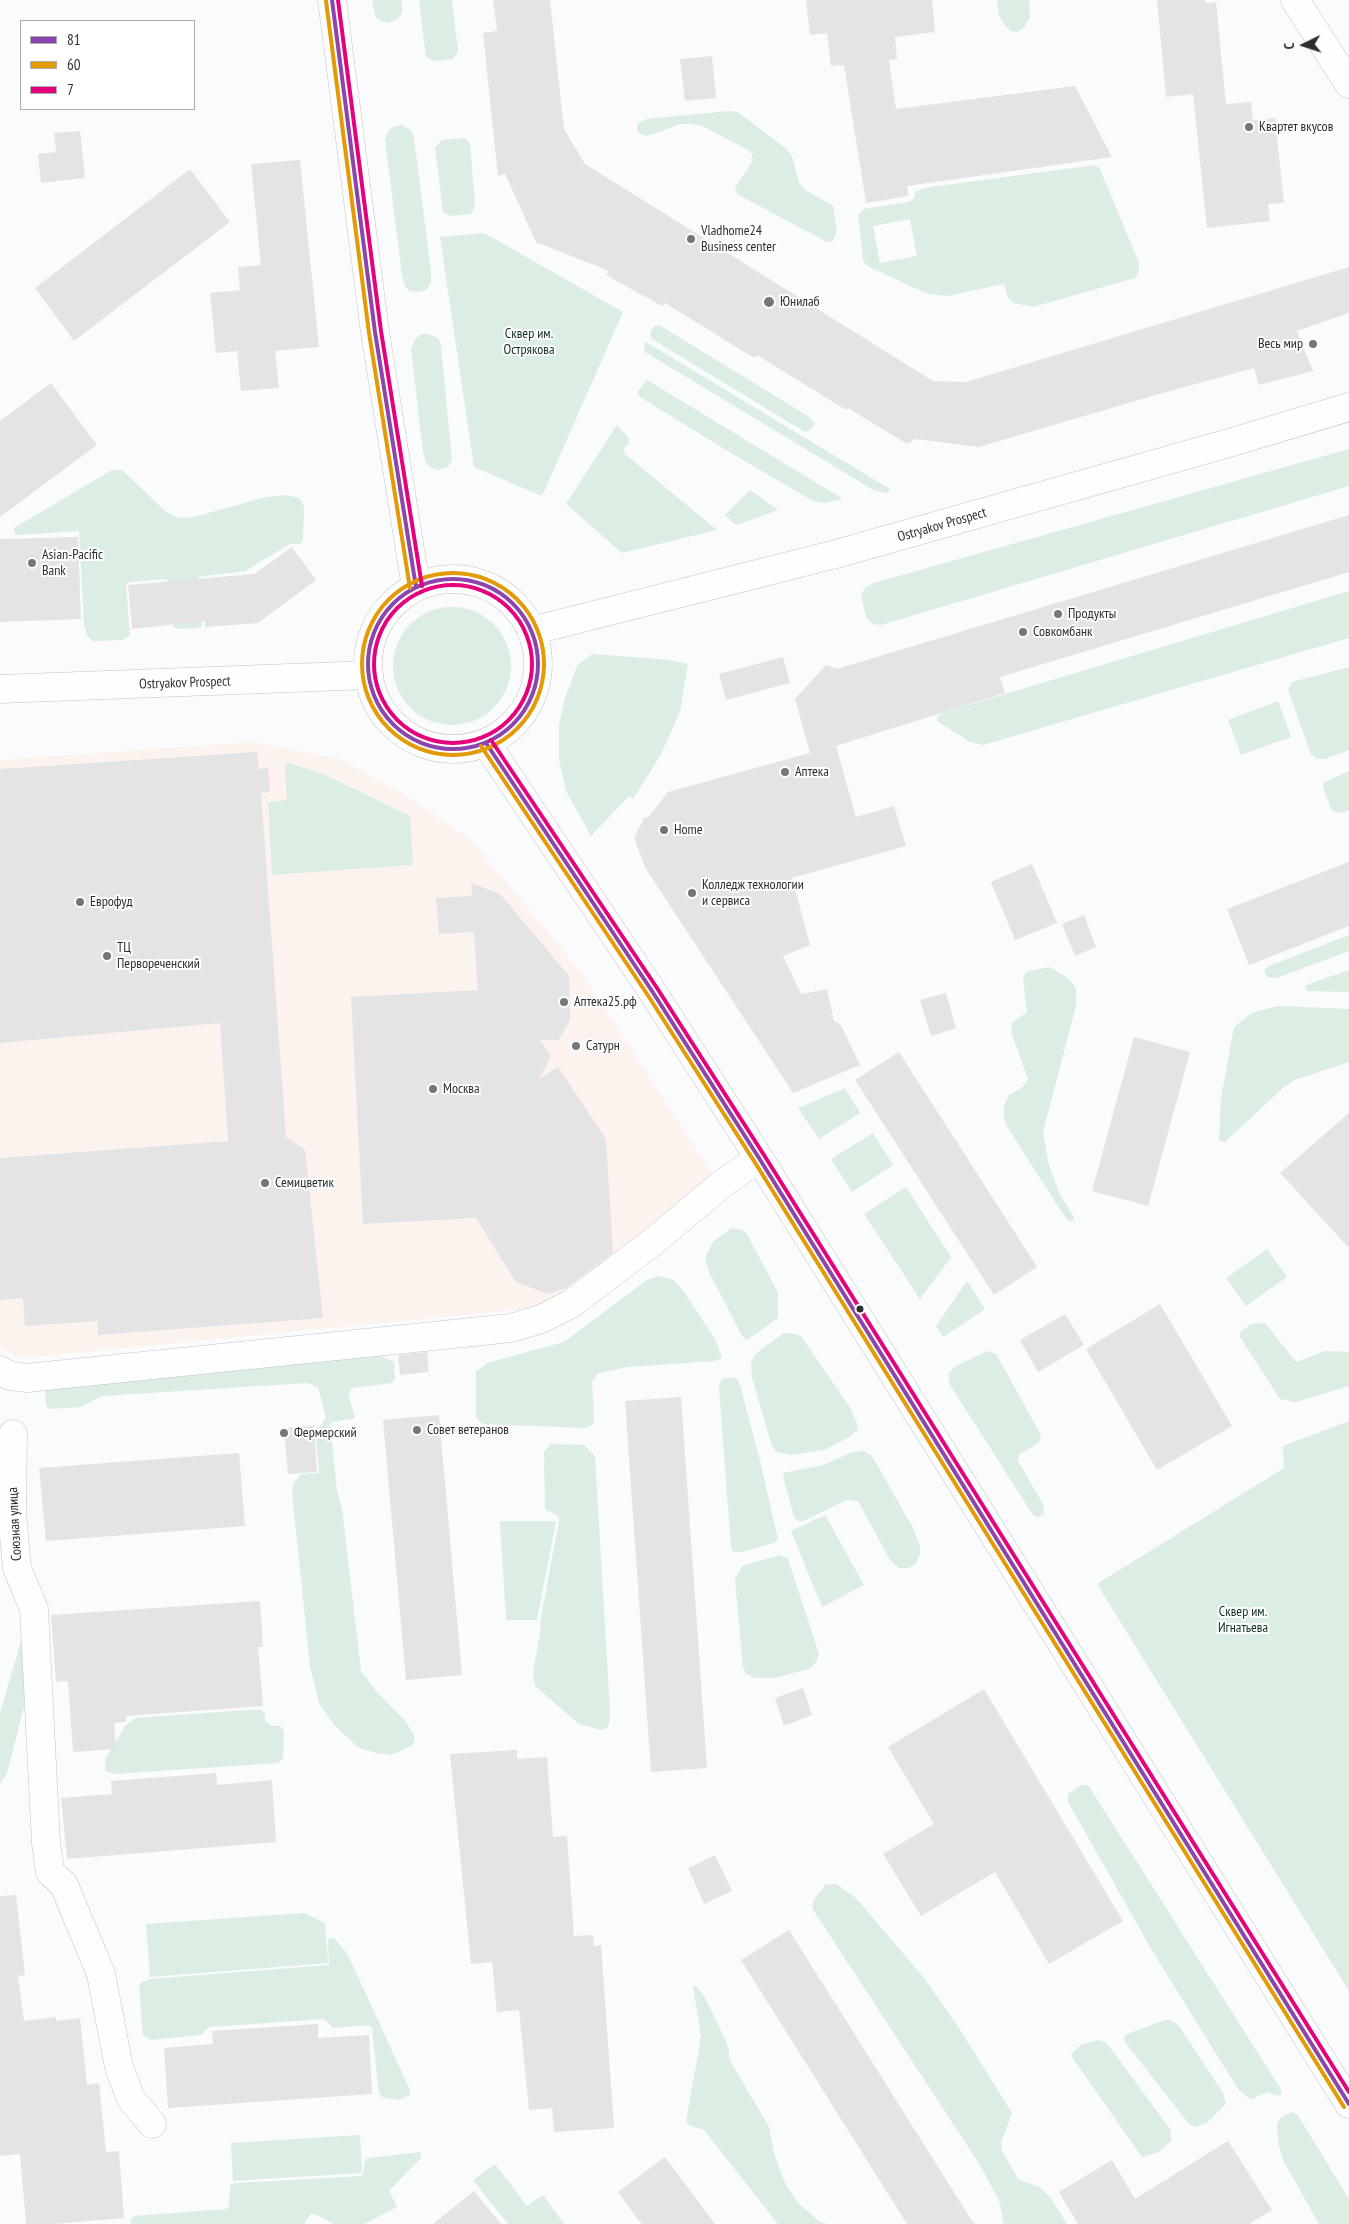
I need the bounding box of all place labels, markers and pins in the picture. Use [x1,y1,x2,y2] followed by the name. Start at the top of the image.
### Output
[1259,119,1333,135] place label: Квартет вкусов
[1243,121,1255,133] marker: Квартет вкусов
[701,223,776,256] place label: Vladhome24 Business center
[685,233,697,245] marker: Vladhome24 Business center
[780,294,820,310] place label: Юнилаб
[762,295,776,309] marker: Юнилаб
[1258,336,1303,352] place label: Весь мир
[1307,338,1319,350] marker: Весь мир
[42,547,103,580] place label: Asian-Pacific Bank
[26,557,38,569] marker: Asian-Pacific Bank
[1068,606,1116,622] place label: Продукты
[1052,608,1064,620] marker: Продукты
[1033,624,1093,640] place label: Совкомбанк
[1017,626,1029,638] marker: Совкомбанк
[795,764,829,780] place label: Аптека
[779,766,791,778] marker: Аптека
[674,822,702,838] place label: Home
[658,824,670,836] marker: Home
[702,877,804,910] place label: Колледж технологии и сервиса
[686,887,698,899] marker: Колледж технологии и сервиса
[90,894,133,910] place label: Еврофуд
[74,896,86,908] marker: Еврофуд
[117,940,200,972] place label: ТЦ Первореченский
[101,950,113,962] marker: ТЦ Первореченский
[574,994,637,1010] place label: Аптека25.рф
[558,996,570,1008] marker: Аптека25.рф
[586,1038,620,1054] place label: Сатурн
[570,1040,582,1052] marker: Сатурн
[443,1081,480,1097] place label: Москва
[427,1083,439,1095] marker: Москва
[275,1175,334,1191] place label: Семицветик
[259,1177,271,1189] marker: Семицветик
[855,1304,865,1314] unlabelled marker
[427,1422,509,1438] place label: Совет ветеранов
[411,1424,423,1436] marker: Совет ветеранов
[294,1425,357,1441] place label: Фермерский
[278,1427,290,1439] marker: Фермерский

